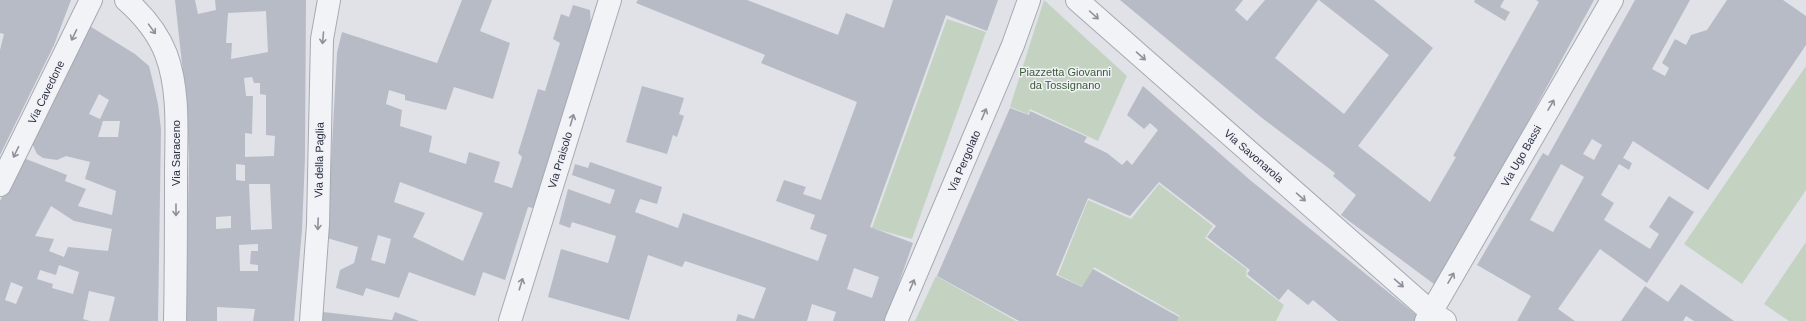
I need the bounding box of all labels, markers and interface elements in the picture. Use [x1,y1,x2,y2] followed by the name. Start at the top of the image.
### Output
[1089,11,1099,20] one-way arrow
[148,24,156,35] one-way arrow
[70,29,77,41] one-way arrow
[319,31,326,44] one-way arrow
[1135,51,1145,60] one-way arrow
[26,58,66,126] street label: Via Cavedone
[1019,66,1111,91] park label: Piazzetta Giovanni da Tossignano
[1547,99,1555,111] one-way arrow
[980,108,988,120] one-way arrow
[569,113,576,126] one-way arrow
[170,120,182,186] street label: Via Saraceno
[312,121,326,198] street label: Via della Paglia
[1499,123,1543,189] street label: Via Ugo Bassi
[1222,127,1287,186] street label: Via Savonarola
[946,128,982,194] street label: Via Pergolato
[546,130,574,190] street label: Via Praisolo
[12,145,19,157] one-way arrow
[1296,193,1306,202] one-way arrow
[172,203,180,216] one-way arrow
[314,217,321,230] one-way arrow
[1447,272,1455,284] one-way arrow
[518,277,525,290] one-way arrow
[1393,279,1404,288] one-way arrow
[908,280,916,292] one-way arrow

